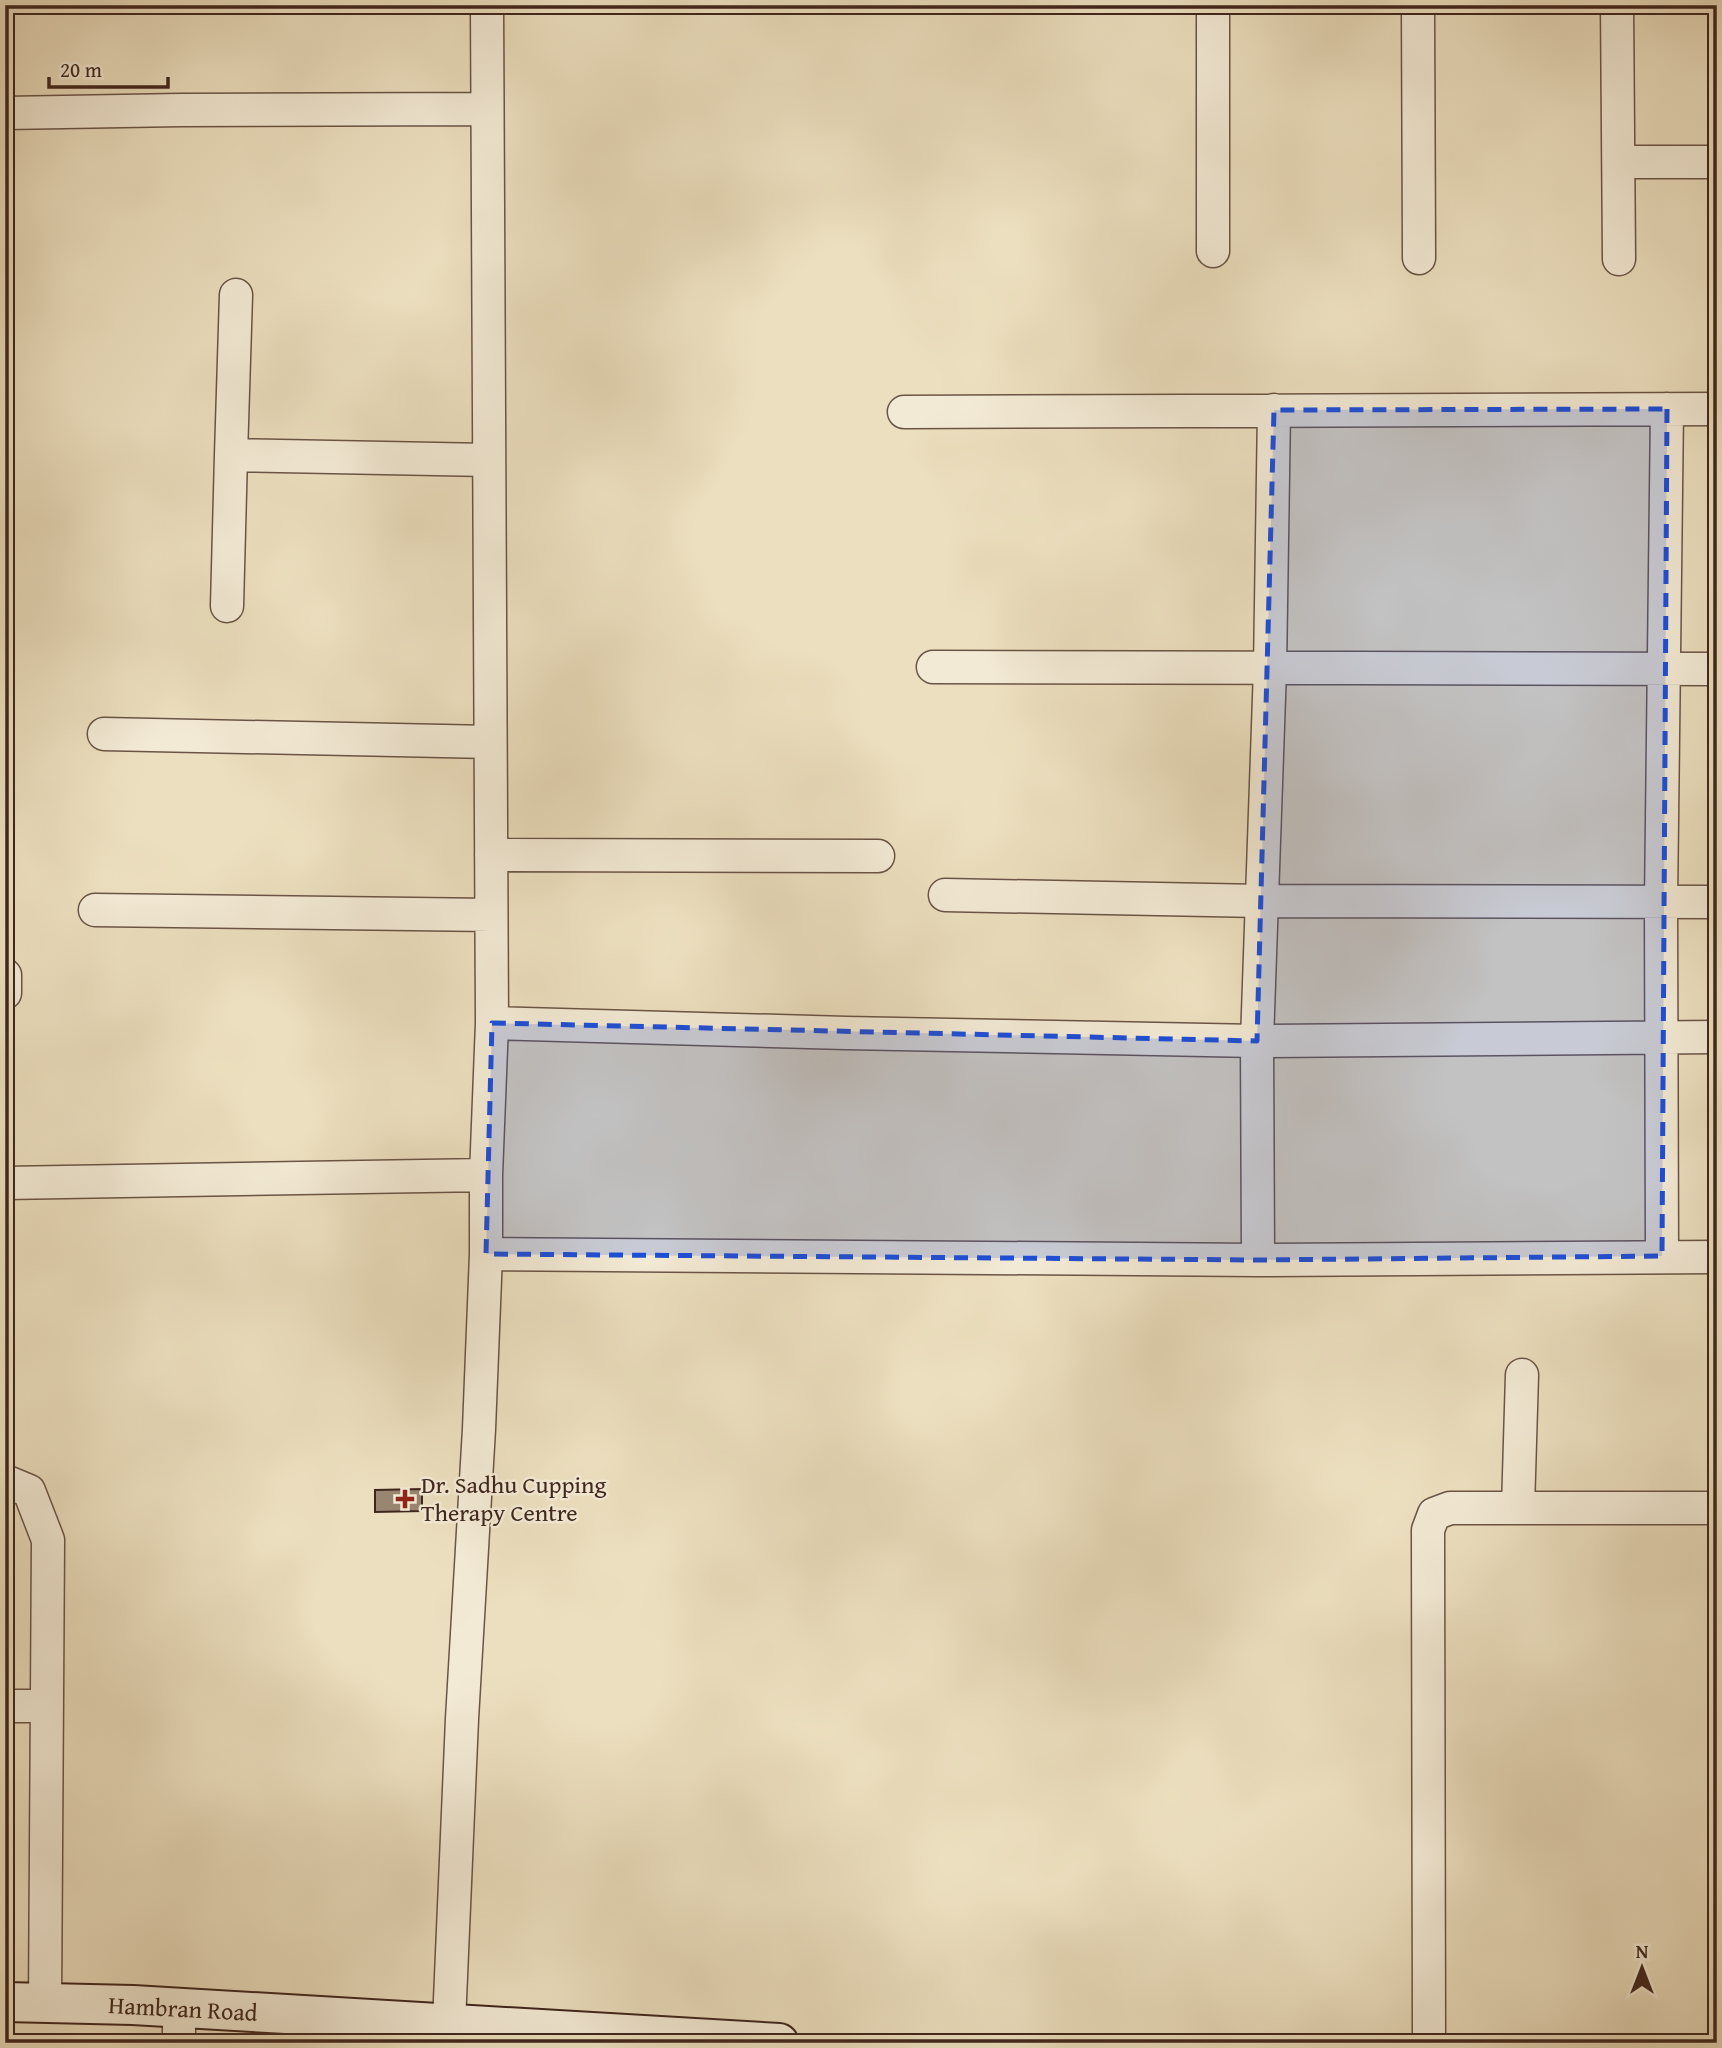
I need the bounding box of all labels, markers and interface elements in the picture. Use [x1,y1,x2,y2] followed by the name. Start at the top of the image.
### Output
[49,46,168,90] scale bar
[60,54,102,85] text: 20 m
[421,1467,607,1530] place label: Dr. Sadhu Cupping Therapy Centre
[395,1489,415,1509] marker: Dr. Sadhu Cupping Therapy Centre
[1606,1932,1676,2002] north arrow
[1636,1937,1649,1965] text: N
[108,1987,259,2030] street label: Hambran Road

